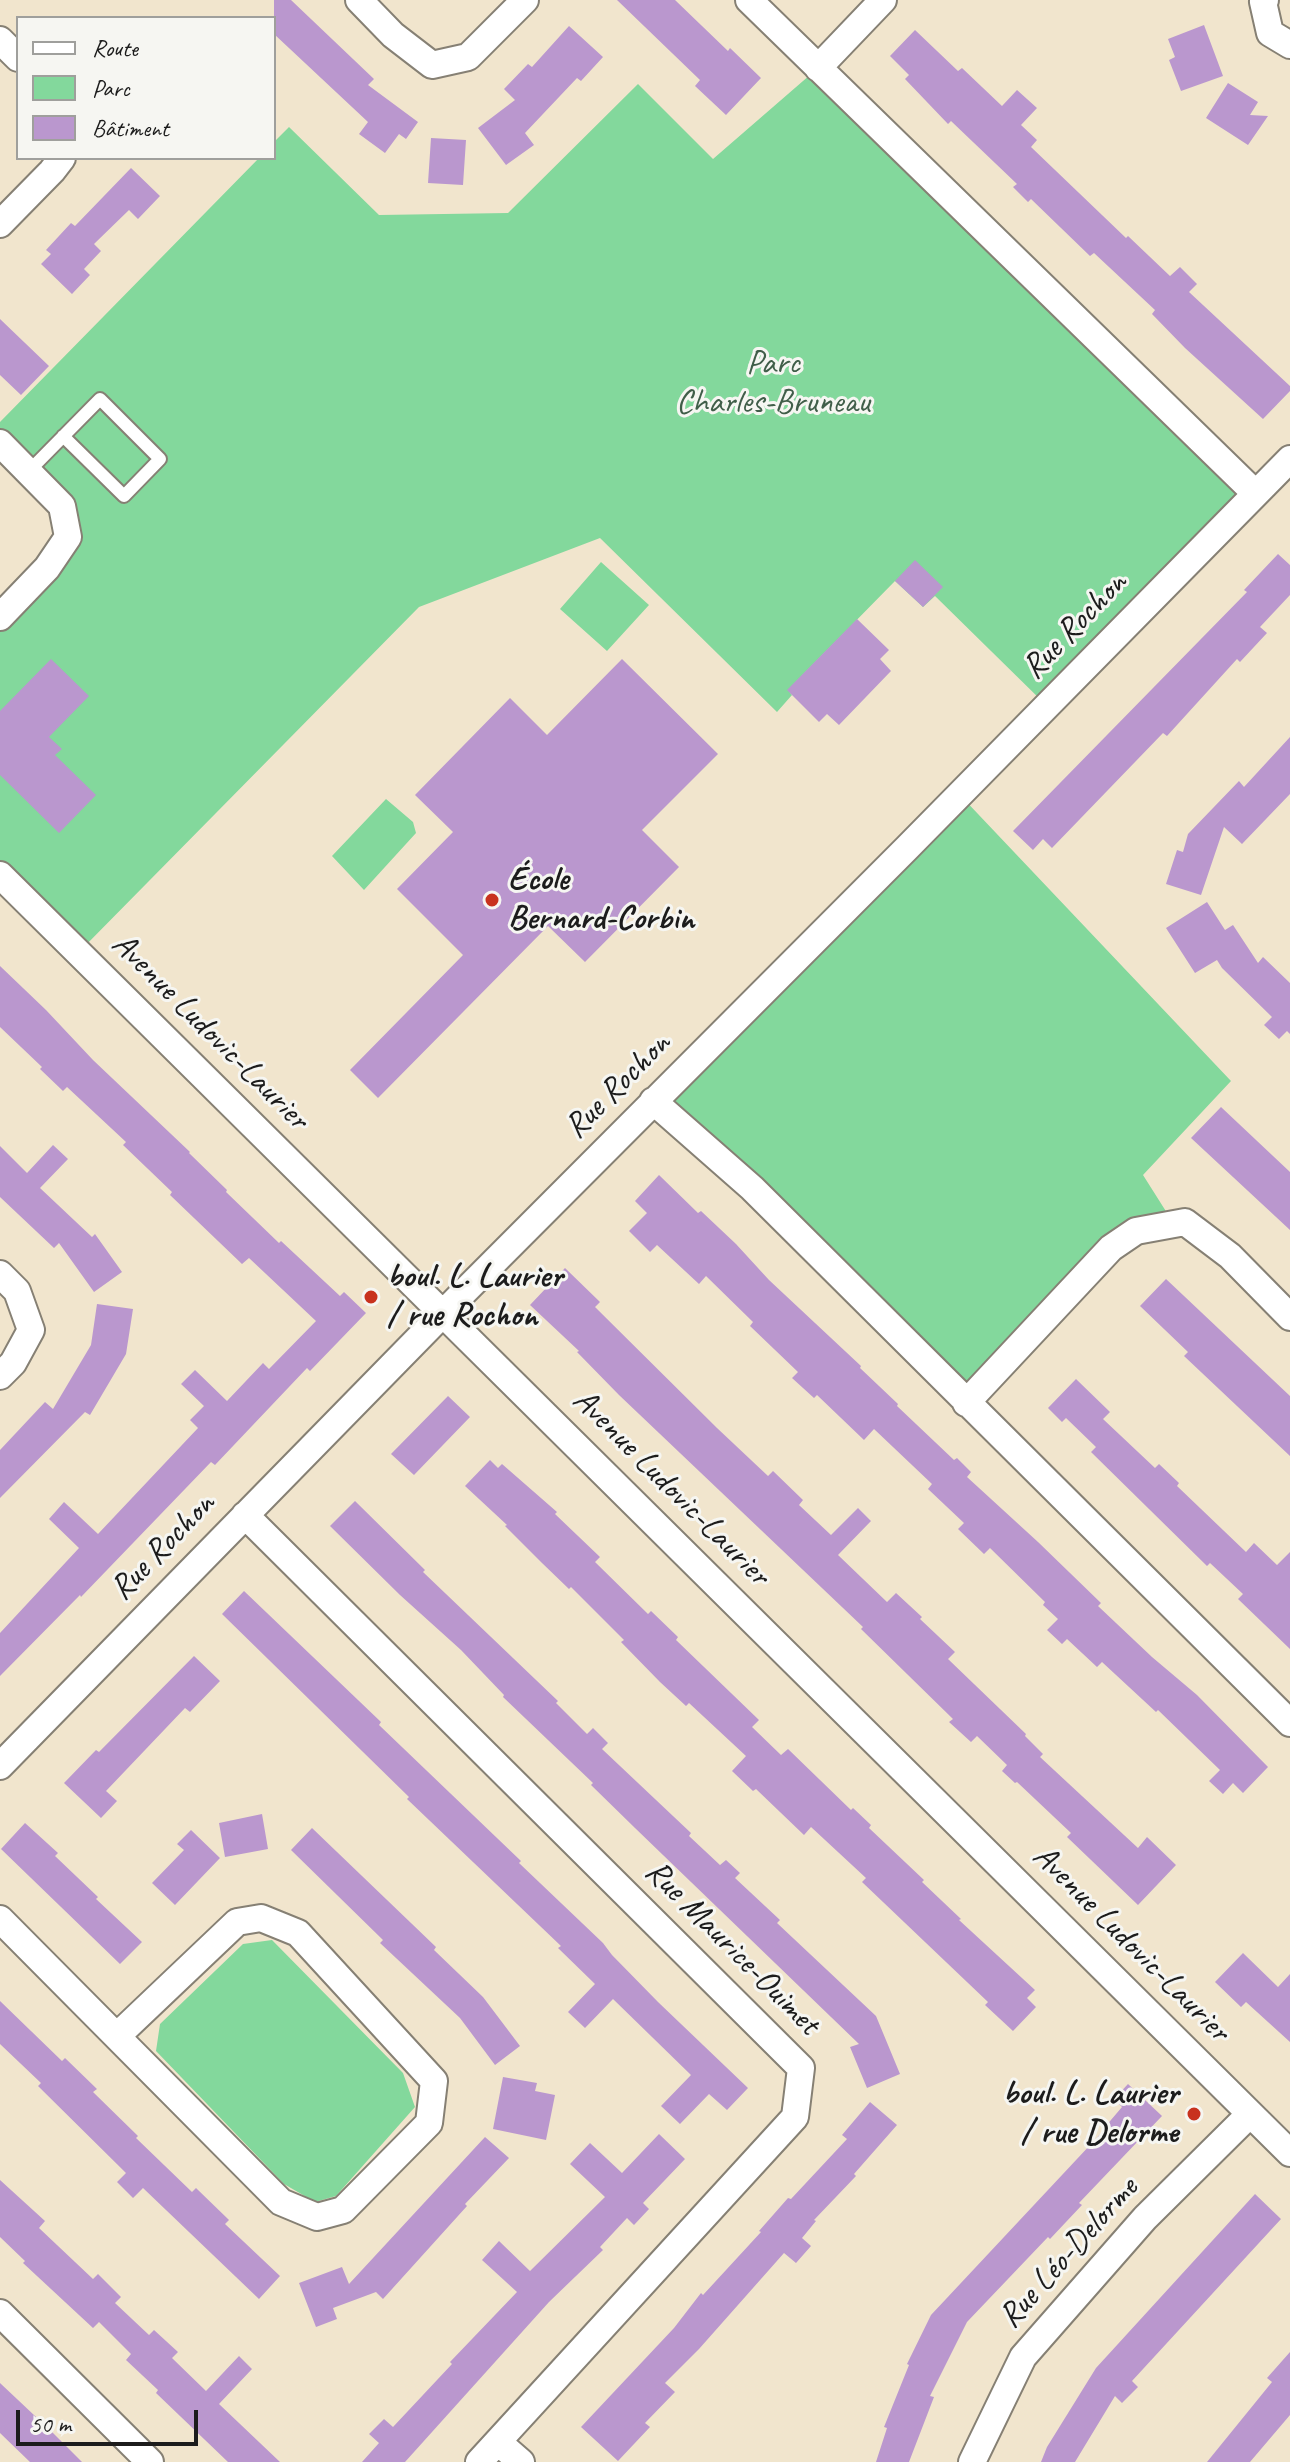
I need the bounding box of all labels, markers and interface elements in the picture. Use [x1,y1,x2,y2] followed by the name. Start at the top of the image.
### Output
[16,16,276,160] legend
[92,33,138,63] text: Route
[92,73,130,103] text: Parc
[92,113,169,143] text: Bâtiment
[676,344,870,424] park label: Parc Charles-Bruneau
[1014,564,1136,688] street label: Rue Rochon
[508,860,694,940] place label: École Bernard-Corbin
[483,891,501,909] marker: École Bernard-Corbin
[103,925,317,1139] street label: Avenue Ludovic-Laurier
[556,1024,680,1148] street label: Rue Rochon
[387,1257,562,1336] place label: boul. L. Laurier / rue Rochon
[362,1288,380,1306] marker: boul. L. Laurier / rue Rochon
[564,1381,778,1595] street label: Avenue Ludovic-Laurier
[102,1485,224,1609] street label: Rue Rochon
[1024,1837,1238,2051] street label: Avenue Ludovic-Laurier
[636,1852,828,2044] street label: Rue Maurice-Ouimet
[1003,2074,1178,2154] place label: boul. L. Laurier / rue Delorme
[1185,2105,1203,2123] marker: boul. L. Laurier / rue Delorme
[991,2169,1147,2337] street label: Rue Léo-Delorme
[20,2394,202,2444] scale bar
[30,2409,71,2439] text: 50 m

